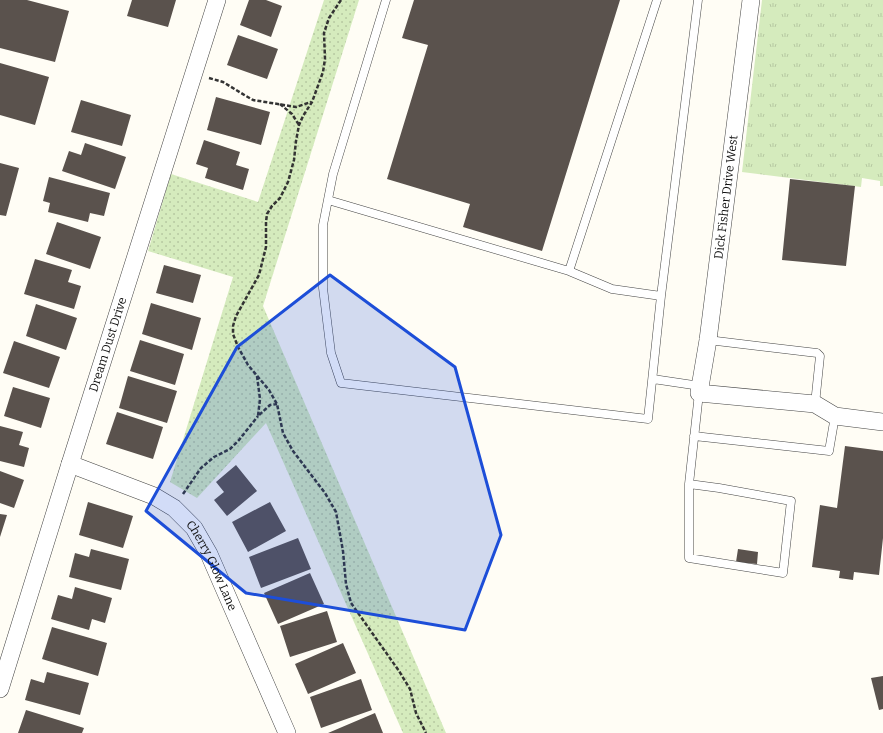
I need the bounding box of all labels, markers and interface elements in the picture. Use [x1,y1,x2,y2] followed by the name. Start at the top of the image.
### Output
[711,134,741,260] street label: Dick Fisher Drive West
[86,295,129,394] street label: Dream Dust Drive
[183,517,240,613] street label: Cherry Glow Lane

